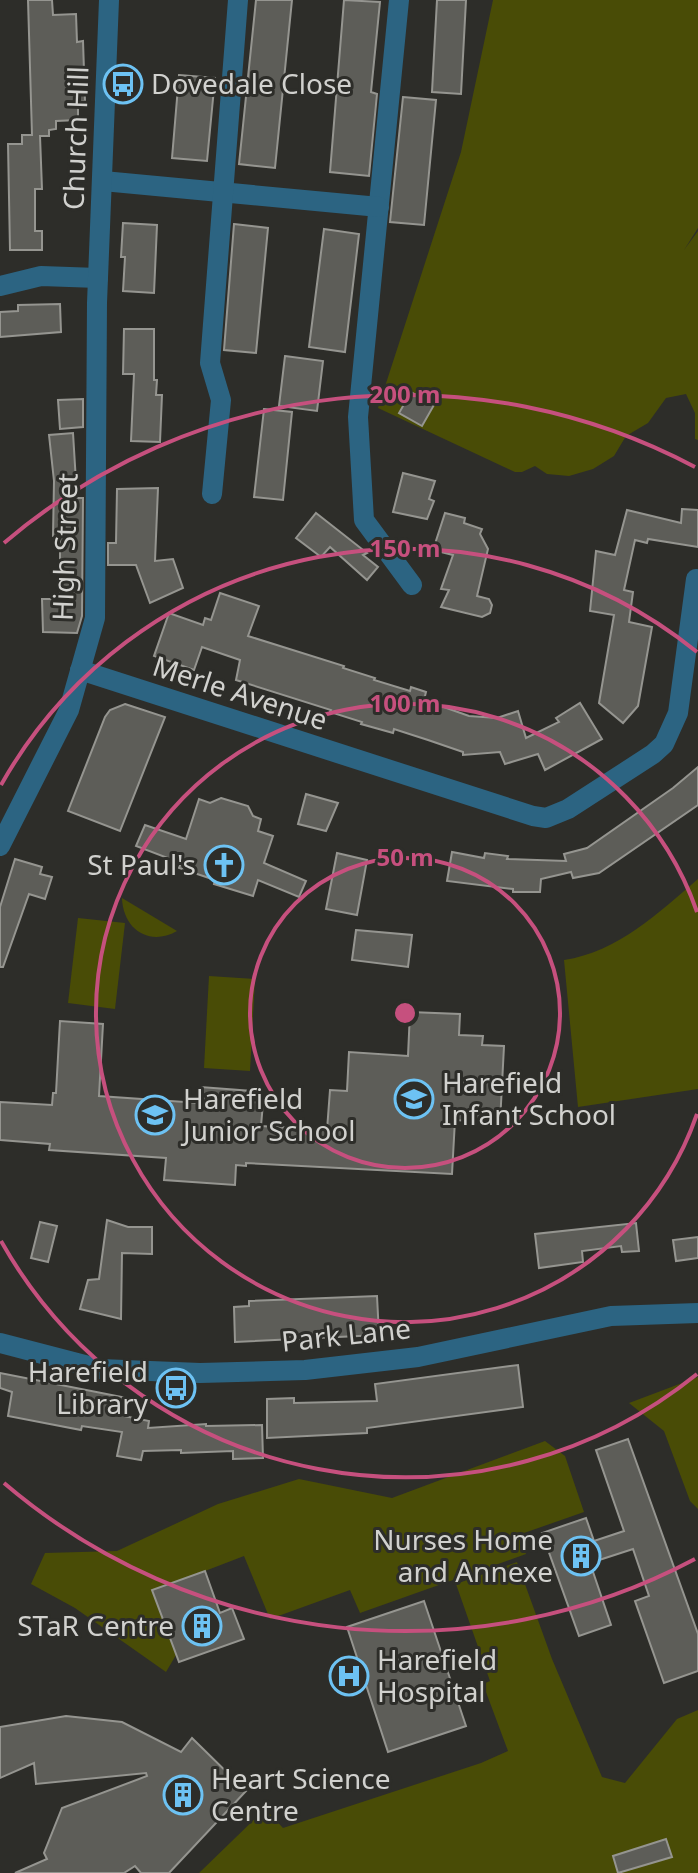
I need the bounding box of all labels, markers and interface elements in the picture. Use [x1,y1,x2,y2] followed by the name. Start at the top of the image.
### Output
[102,63,144,105] bus stop icon: Dovedale Close
[151,64,352,102] place label: Dovedale Close
[54,65,96,210] street label: Church Hill
[370,377,440,410] text: 200 m
[42,472,86,622] street label: High Street
[370,531,440,564] text: 150 m
[148,646,332,738] street label: Merle Avenue
[370,686,440,719] text: 100 m
[376,840,434,873] text: 50 m
[203,844,245,886] church icon: St Paul's
[87,845,196,883] place label: St Paul's
[391,999,419,1027] centre of rings
[442,1063,616,1133] place label: Harefield Infant School
[393,1078,435,1120] school or university icon: Harefield Infant School
[180,1079,355,1149] place label: Harefield Junior School
[134,1094,176,1136] school or university icon: Harefield Junior School
[279,1308,412,1360] street label: Park Lane
[28,1352,149,1422] place label: Harefield Library
[155,1367,197,1409] bus stop icon: Harefield Library
[373,1520,553,1590] place label: Nurses Home and Annexe
[560,1535,602,1577] building icon: Nurses Home and Annexe
[181,1605,223,1647] building icon: STaR Centre
[17,1606,174,1644] place label: STaR Centre
[377,1640,497,1710] place label: Harefield Hospital
[328,1655,370,1697] hospital icon: Harefield Hospital
[211,1759,391,1829] place label: Heart Science Centre
[162,1774,204,1816] building icon: Heart Science Centre

